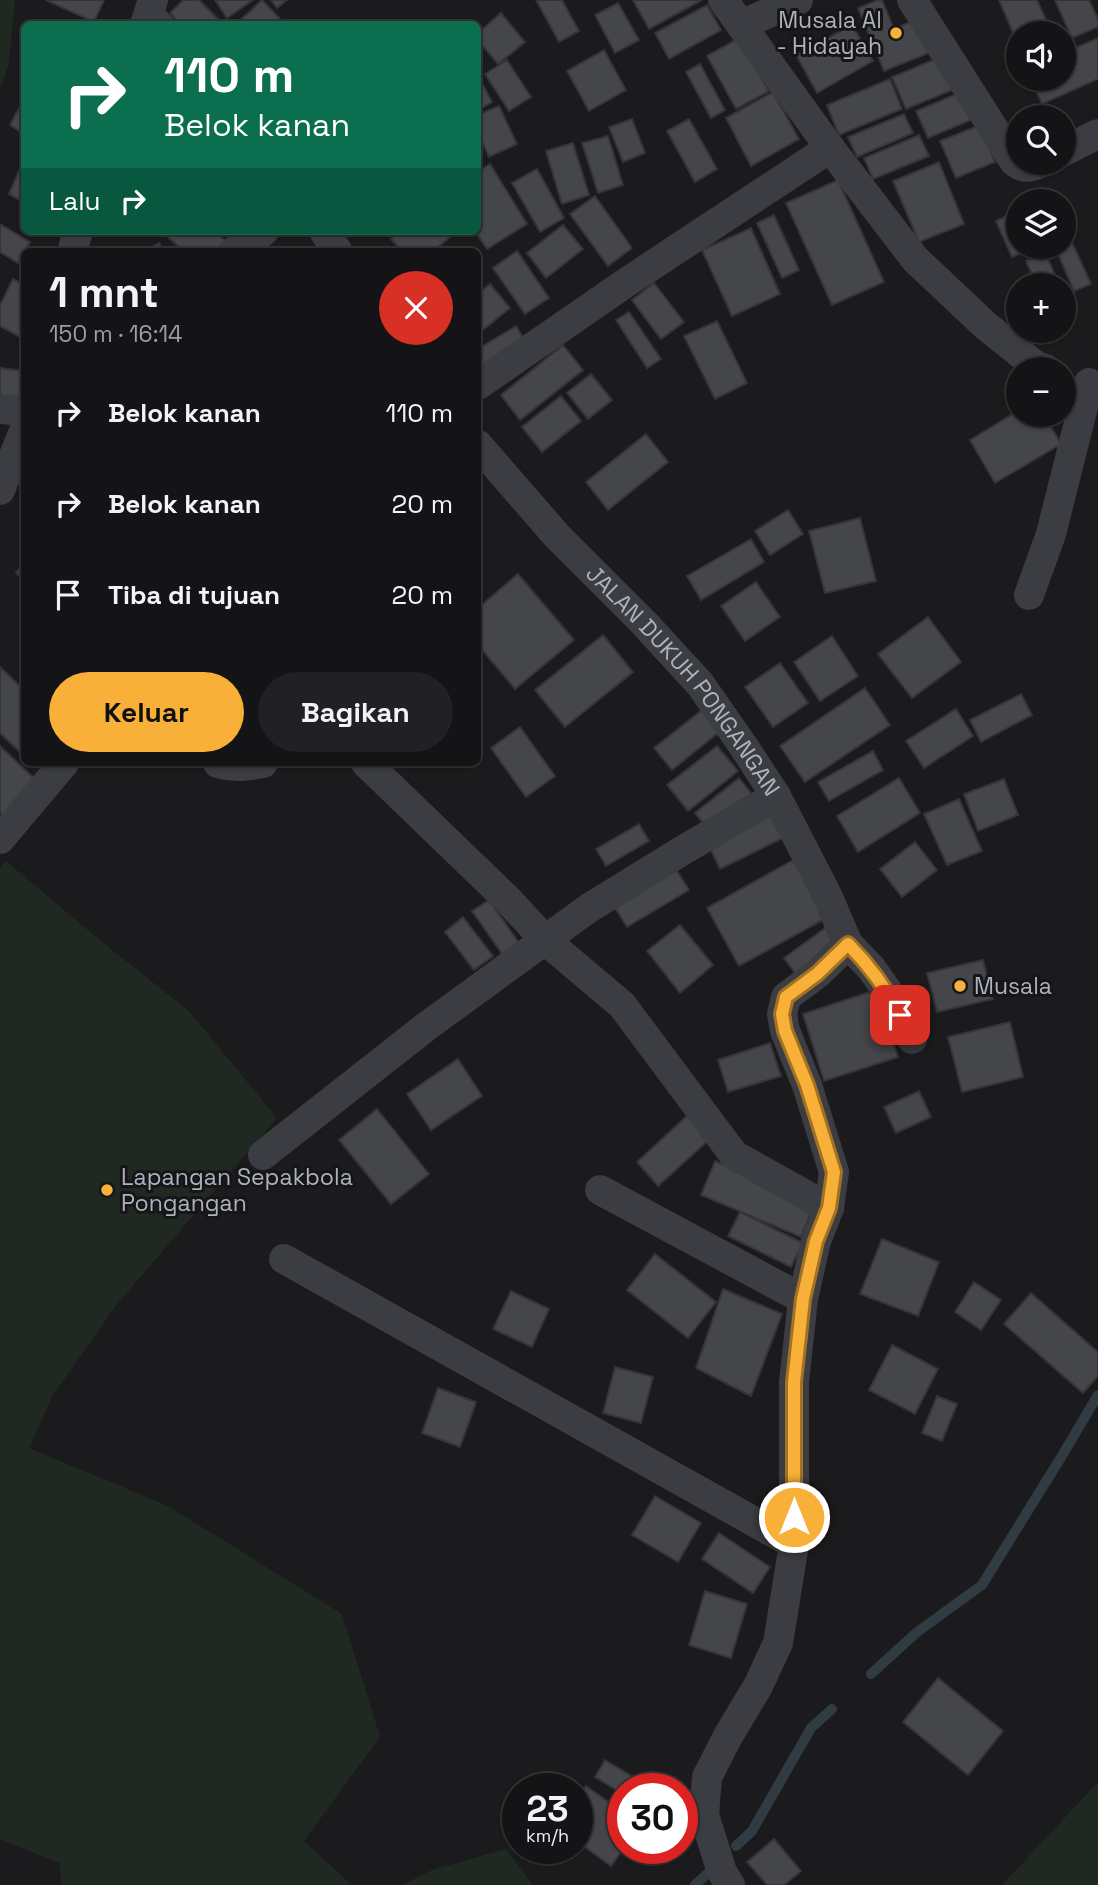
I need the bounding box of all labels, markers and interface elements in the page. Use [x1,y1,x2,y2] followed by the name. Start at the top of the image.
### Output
[776,5,882,61] place label: Musala Al - Hidayah
[1006,21,1076,427] map controls
[1006,21,1076,91] button: sound
[888,25,904,41] marker: Musala Al - Hidayah
[164,44,294,106] text: 110 m
[49,49,140,140] icon: right
[164,105,350,145] text: Belok kanan
[1006,105,1076,175] button: search
[114,182,152,220] icon: right
[49,184,100,218] text: Lalu
[1006,189,1076,259] button: layers
[49,266,159,319] text: 1 mnt
[379,271,453,345] button: close
[1006,273,1076,343] button: +
[49,319,182,349] text: 150 m · 16:14
[1006,357,1076,427] button: −
[49,394,87,432] icon: right
[108,396,261,430] text: Belok kanan
[386,396,453,430] text: 110 m
[49,485,87,523] icon: right
[108,487,261,521] text: Belok kanan
[392,487,453,521] text: 20 m
[580,559,787,802] street label: JALAN DUKUH PONGANGAN
[49,576,87,614] icon: arrive
[108,578,280,612] text: Tiba di tujuan
[392,578,453,612] text: 20 m
[49,672,244,752] button: Keluar
[258,672,453,752] button: Bagikan
[974,971,1052,1001] place label: Musala
[952,978,968,994] marker: Musala
[870,985,930,1045] pin
[881,996,919,1034] icon: arrive
[121,1162,353,1218] place label: Lapangan Sepakbola Pongangan
[99,1182,115,1198] marker: Lapangan Sepakbola Pongangan
[757,1480,831,1554] position arrow
[607,1773,698,1864] speed limit sign: 30
[526,1787,569,1831] text: 23
[526,1824,569,1847] text: km/h

